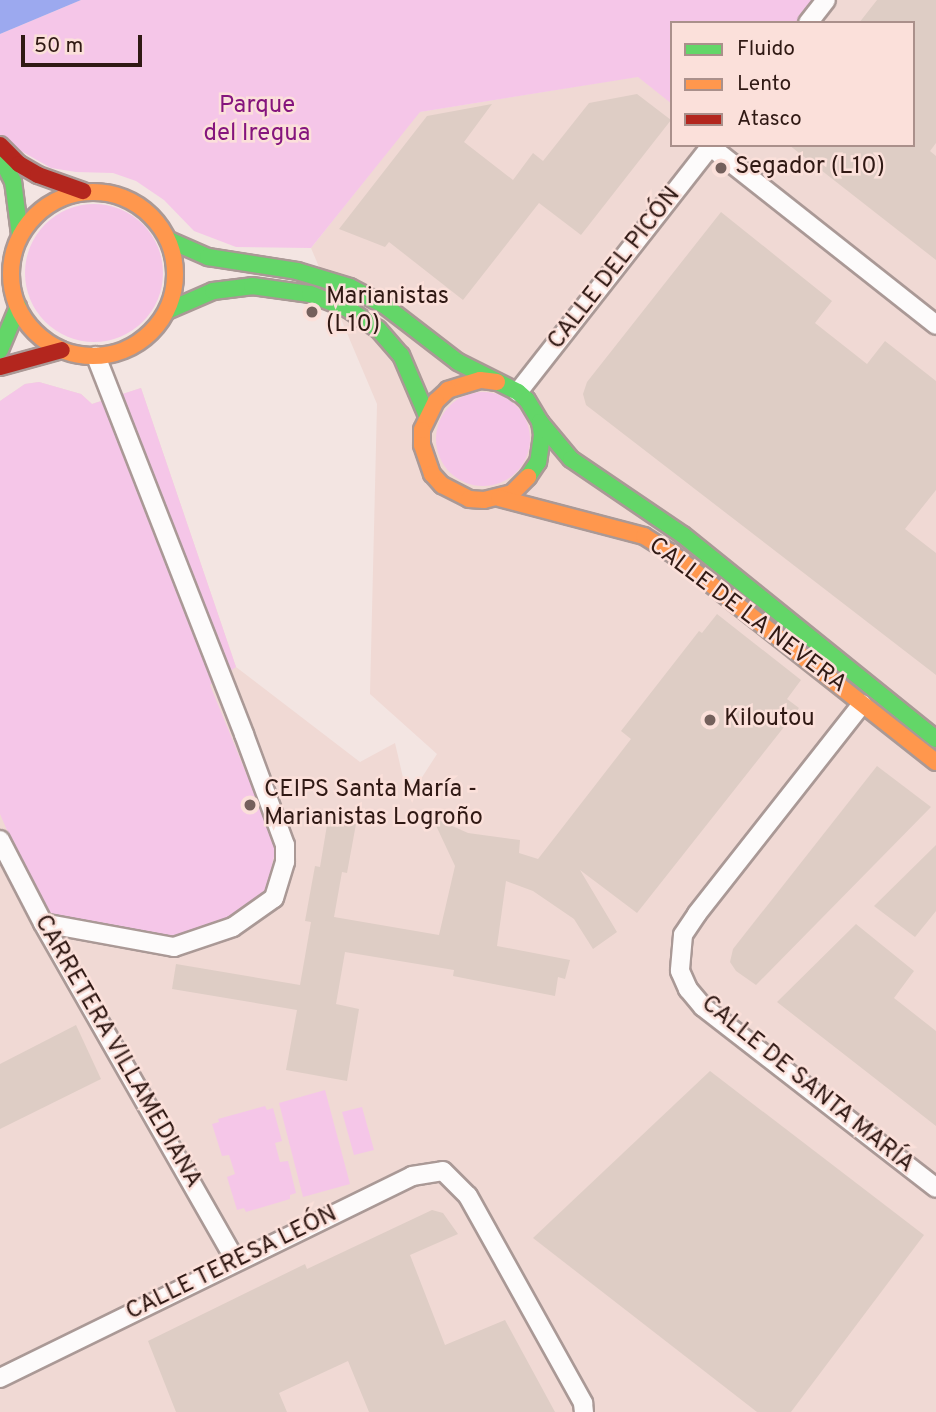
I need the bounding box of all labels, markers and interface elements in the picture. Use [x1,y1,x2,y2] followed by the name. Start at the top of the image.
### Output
[24,21,145,65] scale bar
[670,21,915,147] legend
[34,33,83,60] text: 50 m
[737,36,795,63] text: Fluido
[737,71,791,98] text: Lento
[204,93,310,149] park label: Parque del Iregua
[737,106,802,133] text: Atasco
[735,154,885,182] place label: Segador (L10)
[713,160,729,176] marker: Segador (L10)
[542,182,688,356] street label: CALLE DEL PICÓN
[326,284,449,340] place label: Marianistas (L10)
[304,304,320,320] marker: Marianistas (L10)
[642,532,852,700] street label: CALLE DE LA NEVERA
[724,706,815,734] place label: Kiloutou
[702,712,718,728] marker: Kiloutou
[264,777,483,833] place label: CEIPS Santa María - Marianistas Logroño
[242,797,258,813] marker: CEIPS Santa María - Marianistas Logroño
[26,909,208,1195] street label: CARRETERA VILLAMEDIANA
[694,990,920,1180] street label: CALLE DE SANTA MARÍA
[121,1200,343,1328] street label: CALLE TERESA LEÓN

